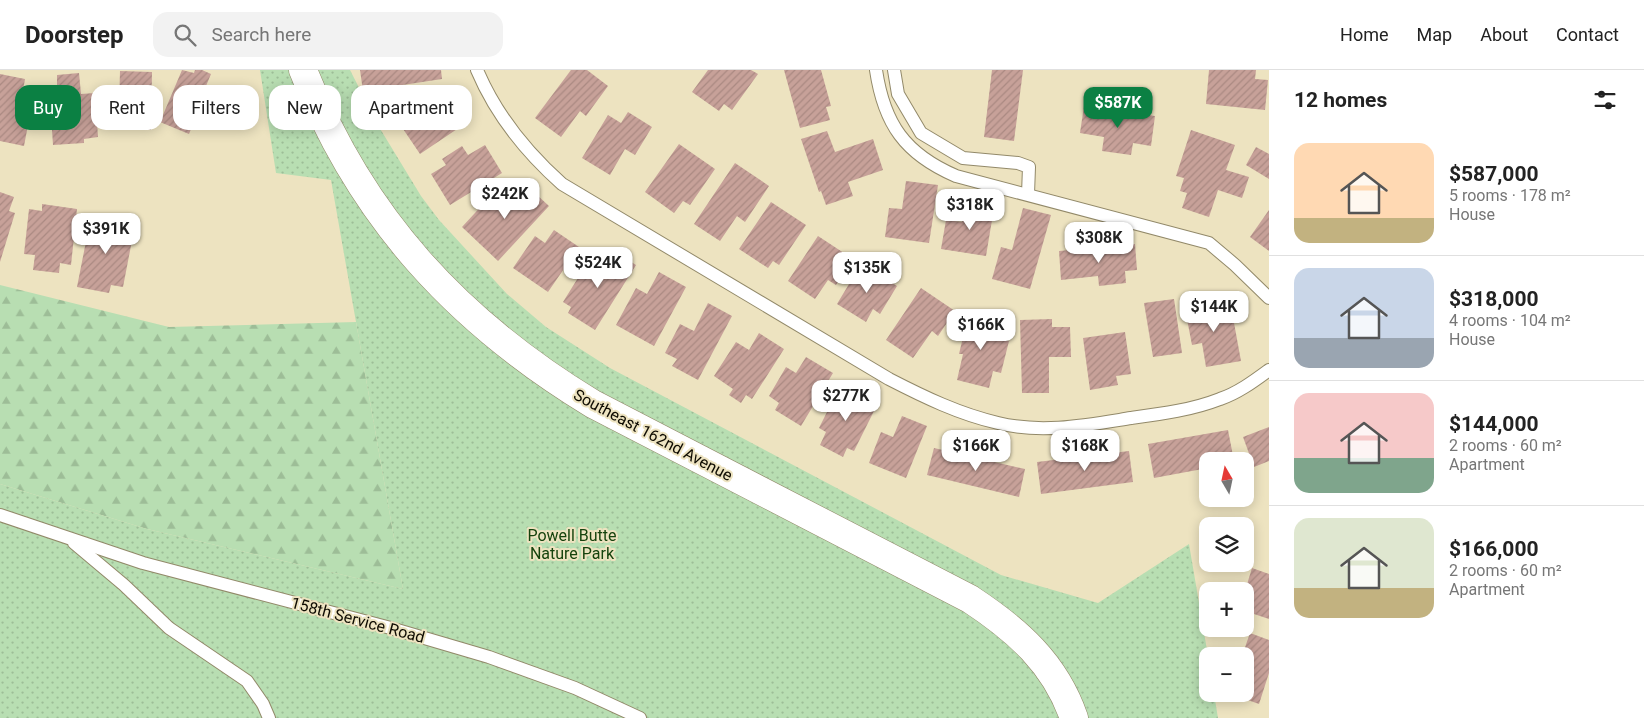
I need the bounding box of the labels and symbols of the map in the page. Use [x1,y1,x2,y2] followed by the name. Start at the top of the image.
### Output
[1083,87,1153,129] pin: $587K
[470,178,540,220] pin: $242K
[935,189,1005,231] pin: $318K
[71,212,141,255] pin: $391K
[1064,222,1134,264] pin: $308K
[563,246,633,289] pin: $524K
[832,252,902,294] pin: $135K
[1179,290,1249,333] pin: $144K
[946,308,1016,351] pin: $166K
[811,380,881,422] pin: $277K
[570,385,736,485] street label: Southeast 162nd Avenue
[941,430,1011,472] pin: $166K
[1050,430,1120,472] pin: $168K
[1199,452,1254,508] north arrow
[527,526,617,563] park label: Powell Butte Nature Park
[289,593,427,647] street label: 158th Service Road

